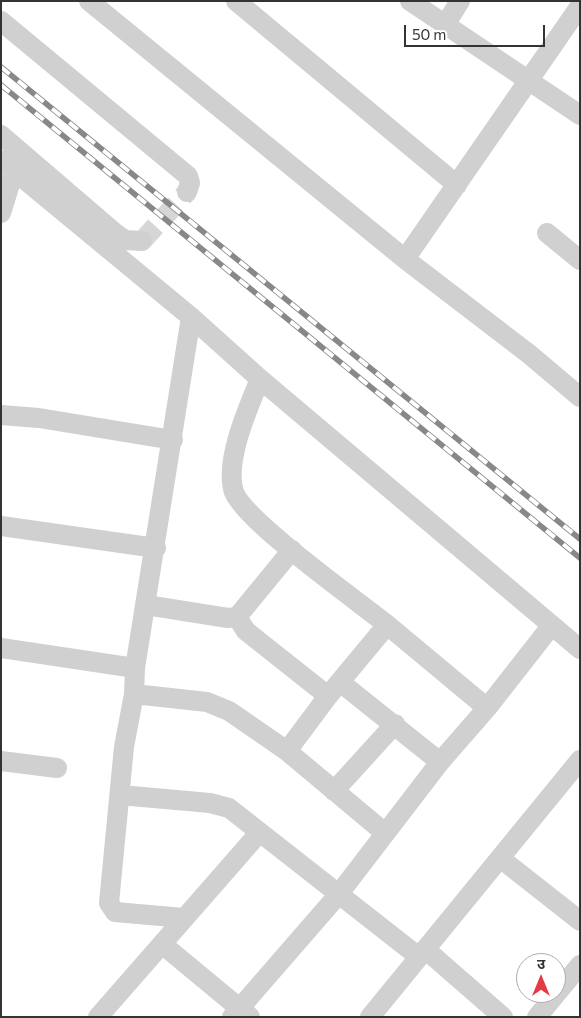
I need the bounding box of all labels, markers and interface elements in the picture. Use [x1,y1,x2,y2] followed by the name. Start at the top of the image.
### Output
[406,15,547,47] scale bar
[412,25,446,43] text: 50 m
[516,953,566,1003] north arrow
[537,955,545,972] text: उ

